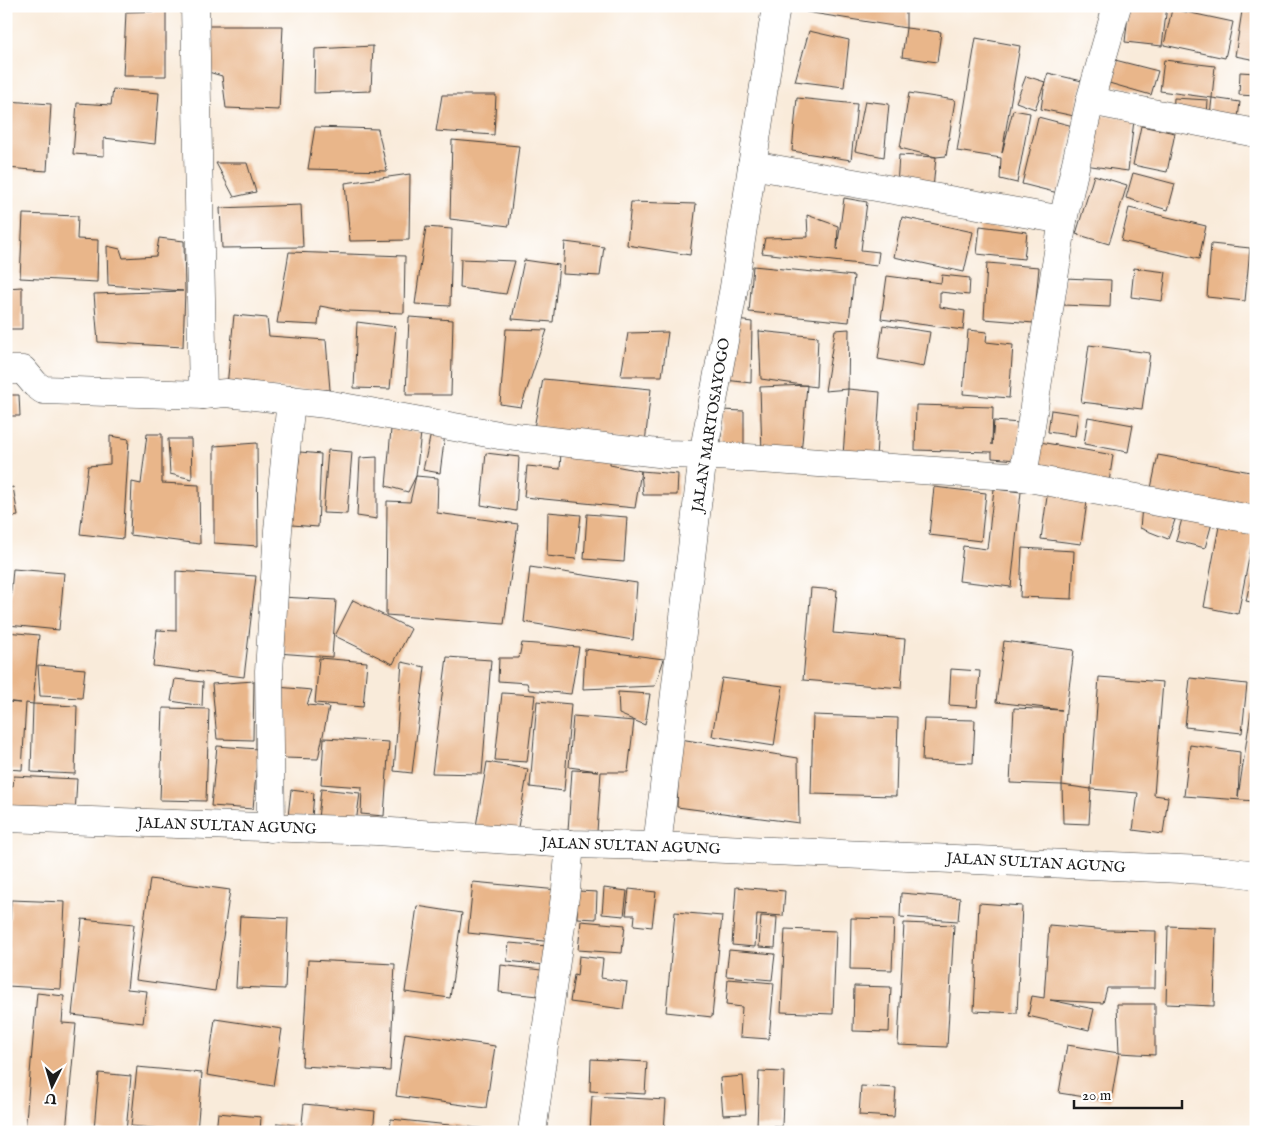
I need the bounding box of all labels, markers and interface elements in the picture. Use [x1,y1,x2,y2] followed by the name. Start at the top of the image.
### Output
[688,337,734,515] street label: JALAN MARTOSAYOGO
[135,813,317,839] street label: JALAN SULTAN AGUNG
[539,833,721,859] street label: JALAN SULTAN AGUNG
[944,849,1126,877] street label: JALAN SULTAN AGUNG
[28,1060,78,1110] north arrow
[1074,1078,1182,1110] scale bar
[1082,1086,1112,1105] text: 20 m
[43,1088,59,1108] text: U

